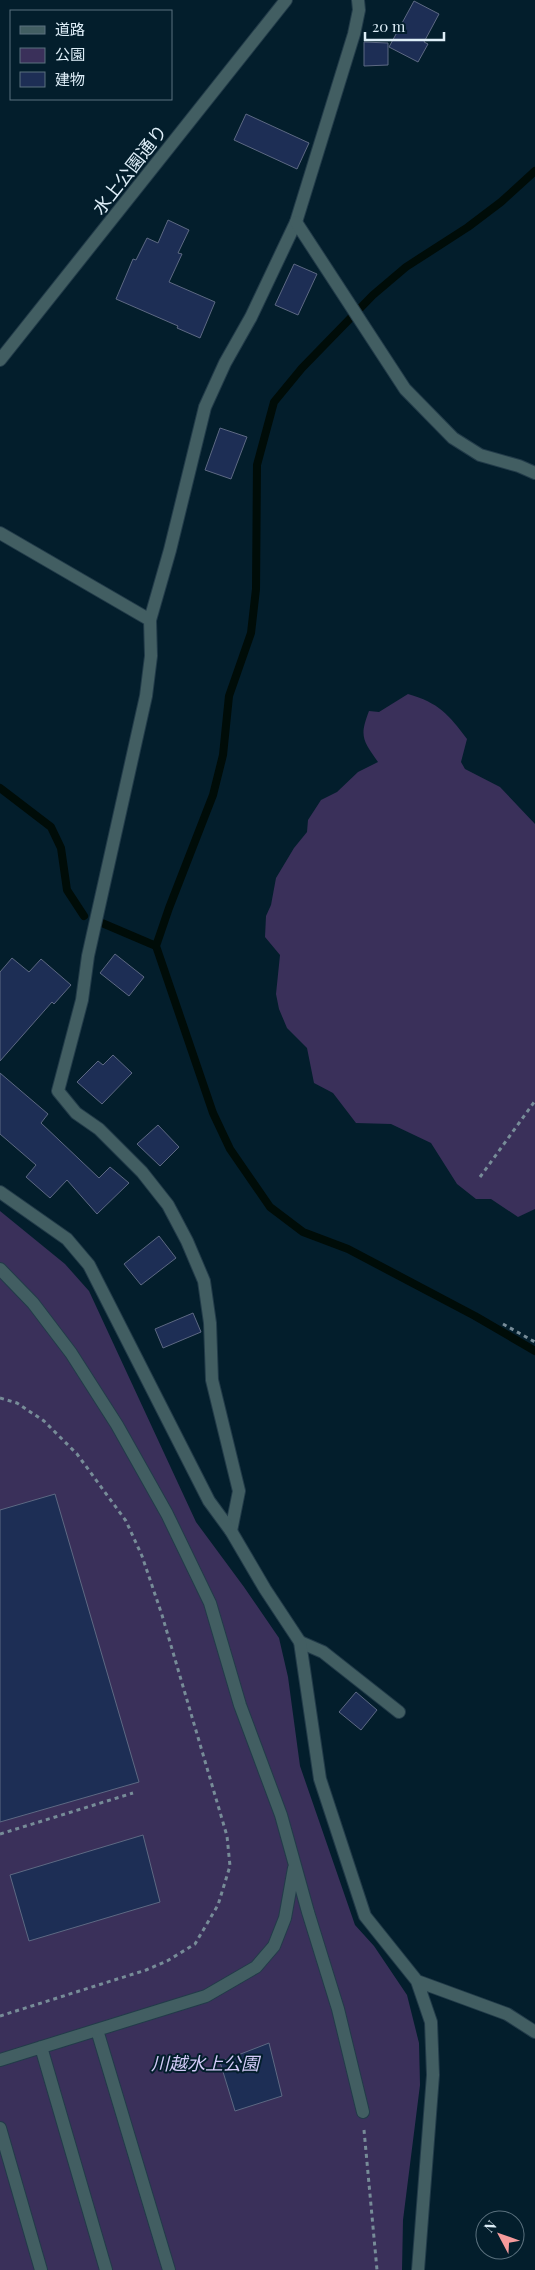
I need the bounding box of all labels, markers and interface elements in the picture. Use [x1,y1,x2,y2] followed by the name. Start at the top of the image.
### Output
[10,10,172,100] legend
[365,10,444,42] scale bar
[372,16,406,36] text: 20 m
[55,19,85,39] text: 道路
[55,44,85,64] text: 公園
[55,69,85,89] text: 建物
[87,119,172,219] street label: 水上公園通り
[151,2051,262,2075] park label: 川越水上公園
[475,2210,525,2260] north arrow
[479,2216,500,2236] text: N

